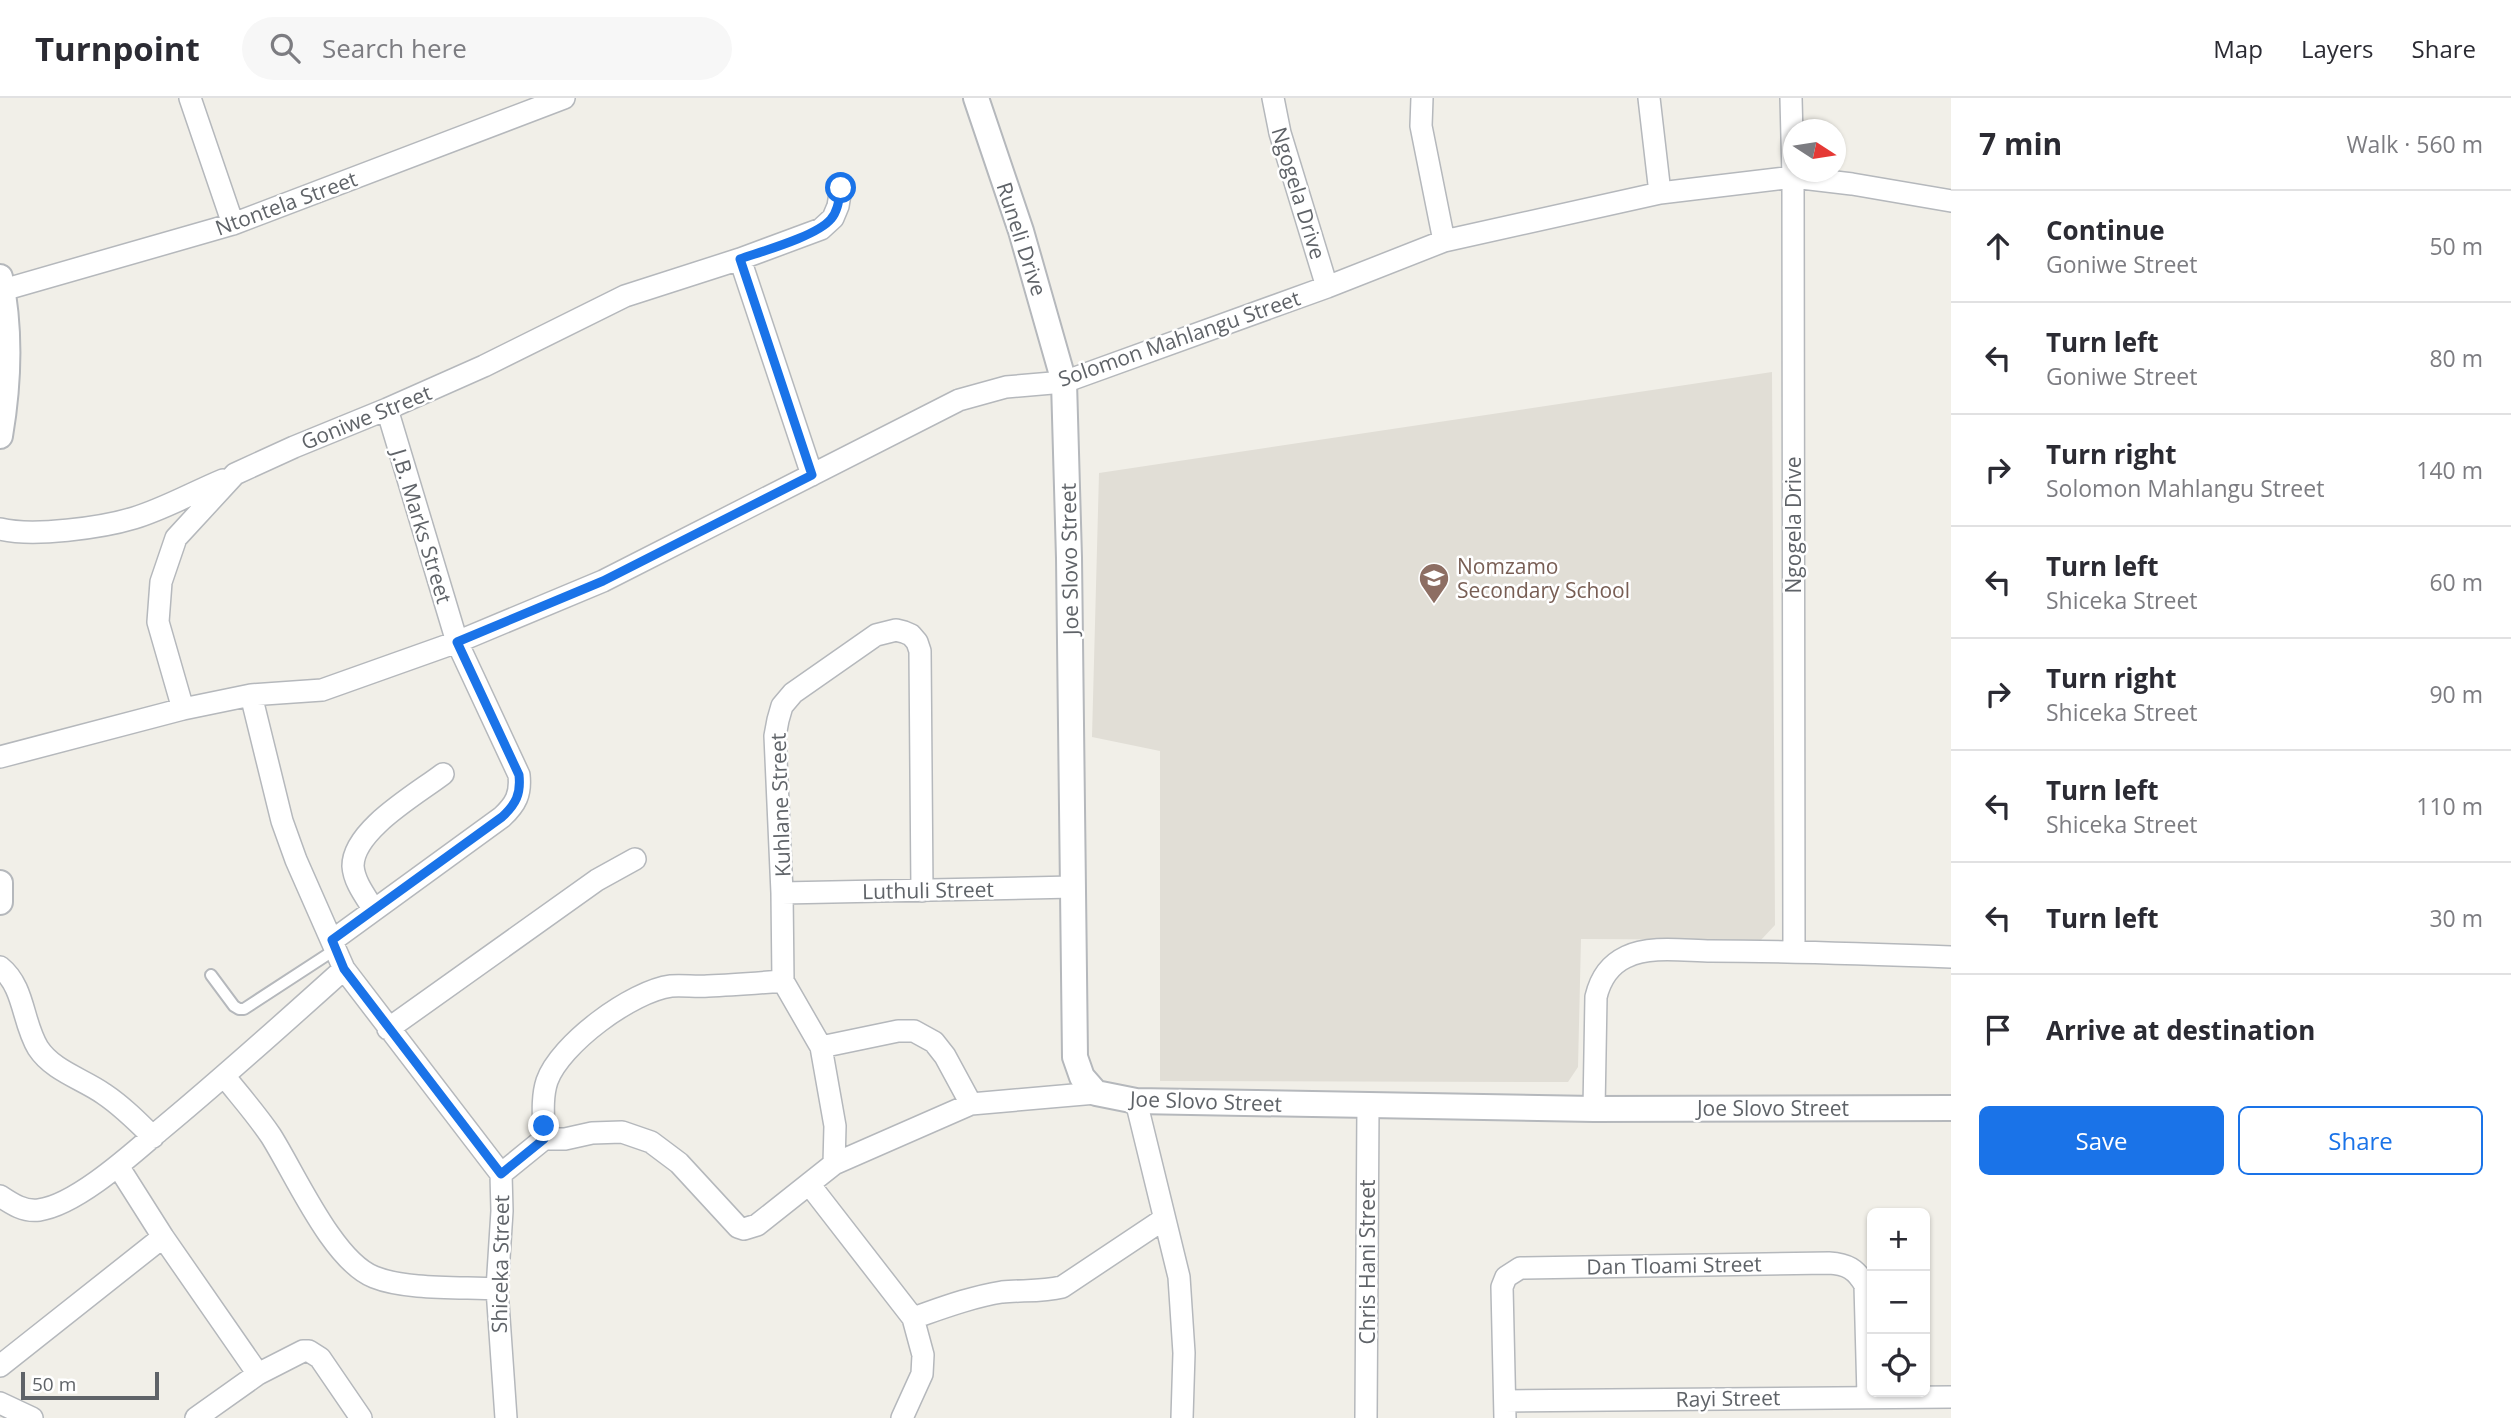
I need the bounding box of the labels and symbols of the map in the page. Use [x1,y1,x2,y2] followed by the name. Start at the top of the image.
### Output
[1783,119,1846,182] north arrow
[1266,123,1332,263] street label: Ngogela Drive
[211,164,361,242] street label: Ntontela Street
[825,172,856,203] route start
[990,179,1054,299] street label: Runeli Drive
[1054,283,1304,393] street label: Solomon Mahlangu Street
[297,378,435,456] street label: Goniwe Street
[385,443,459,607] street label: J.B. Marks Street
[1779,457,1807,593] street label: Ngogela Drive
[1054,483,1084,637] street label: Joe Slovo Street
[1457,552,1630,604] place label: Nomzamo Secondary School
[1417,561,1451,605] school or university icon: Nomzamo Secondary School
[763,732,797,878] street label: Kuhlane Street
[862,875,994,905] street label: Luthuli Street
[1127,1084,1283,1118] street label: Joe Slovo Street
[1695,1094,1849,1122] street label: Joe Slovo Street
[528,1110,559,1141] route end
[1353,1180,1381,1344] street label: Chris Hani Street
[485,1195,515,1333] street label: Shiceka Street
[1586,1249,1762,1281] street label: Dan Tloami Street
[21,1369,159,1401] scale bar
[1675,1383,1781,1413] street label: Rayi Street

